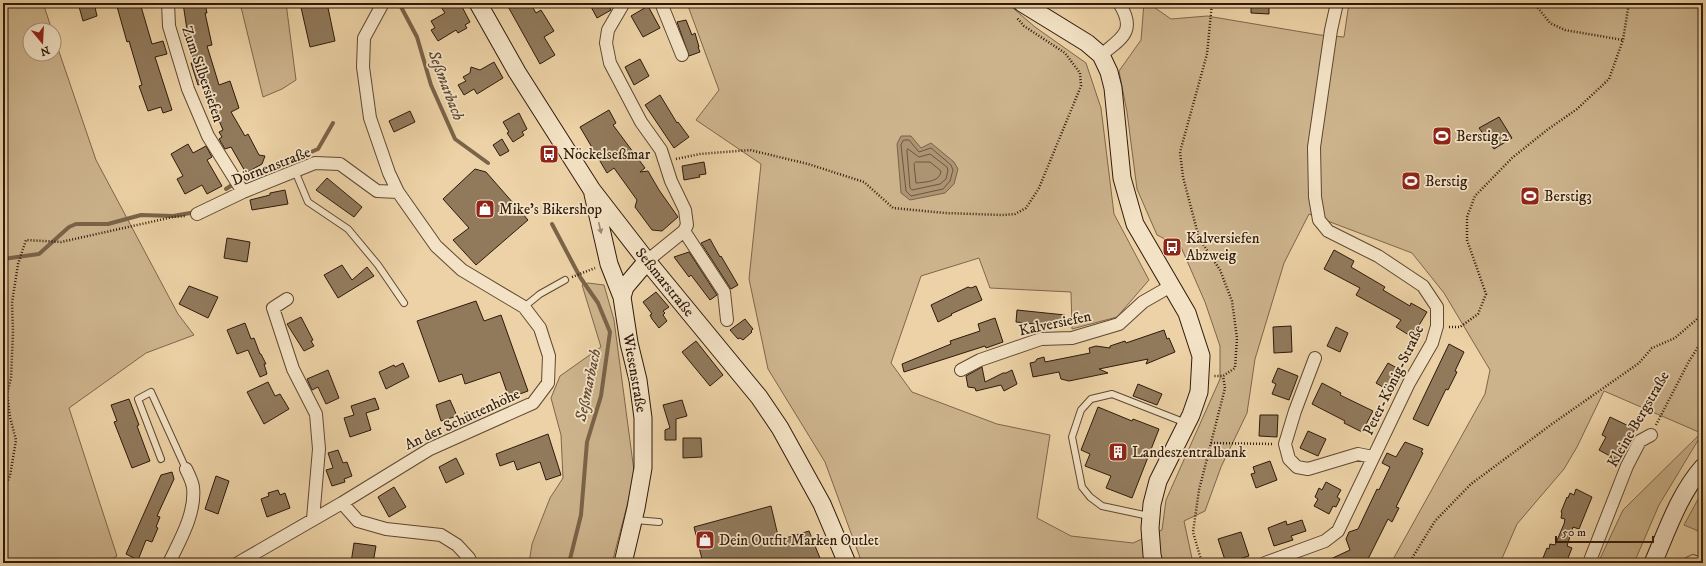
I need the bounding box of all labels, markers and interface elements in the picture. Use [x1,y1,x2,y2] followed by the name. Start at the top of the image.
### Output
[22,22,62,62] north arrow
[177,24,228,125] street label: Zum Silbersiefen
[38,43,51,59] text: N
[423,46,469,123] water label: Seßmarbach
[1431,125,1453,147] sports icon: Berstig 2
[1456,127,1509,146] place label: Berstig 2
[229,143,313,190] street label: Dörnenstraße
[538,143,560,165] bus stop icon: Nöckelseßmar
[563,145,651,164] place label: Nöckelseßmar
[1400,170,1422,192] sports icon: Berstig
[1425,172,1468,191] place label: Berstig
[1519,185,1541,207] sports icon: Berstig3
[1544,187,1592,206] place label: Berstig3
[474,198,496,220] shop icon: Mike's Bikershop
[499,200,602,219] place label: Mike's Bikershop
[598,222,604,234] one-way arrow
[1186,229,1260,265] place label: Kalversiefen Abzweig
[1161,236,1183,258] bus stop icon: Kalversiefen Abzweig
[631,244,698,321] street label: Seßmarstraße
[1017,307,1093,340] street label: Kalversiefen
[1359,322,1428,438] street label: Peter-König-Straße
[618,331,651,414] street label: Wiesenstraße
[570,347,605,424] water label: Seßmarbach
[1603,368,1674,471] street label: Kleine Bergstraße
[401,384,523,455] street label: An der Schüttenhöhe
[1107,441,1129,463] building icon: Landeszentralbank
[1132,443,1247,462] place label: Landeszentralbank
[1556,518,1653,544] scale bar
[1562,525,1586,540] text: 50 m
[694,529,716,551] shop icon: Dein Outfit Marken Outlet
[719,531,879,550] place label: Dein Outfit Marken Outlet

